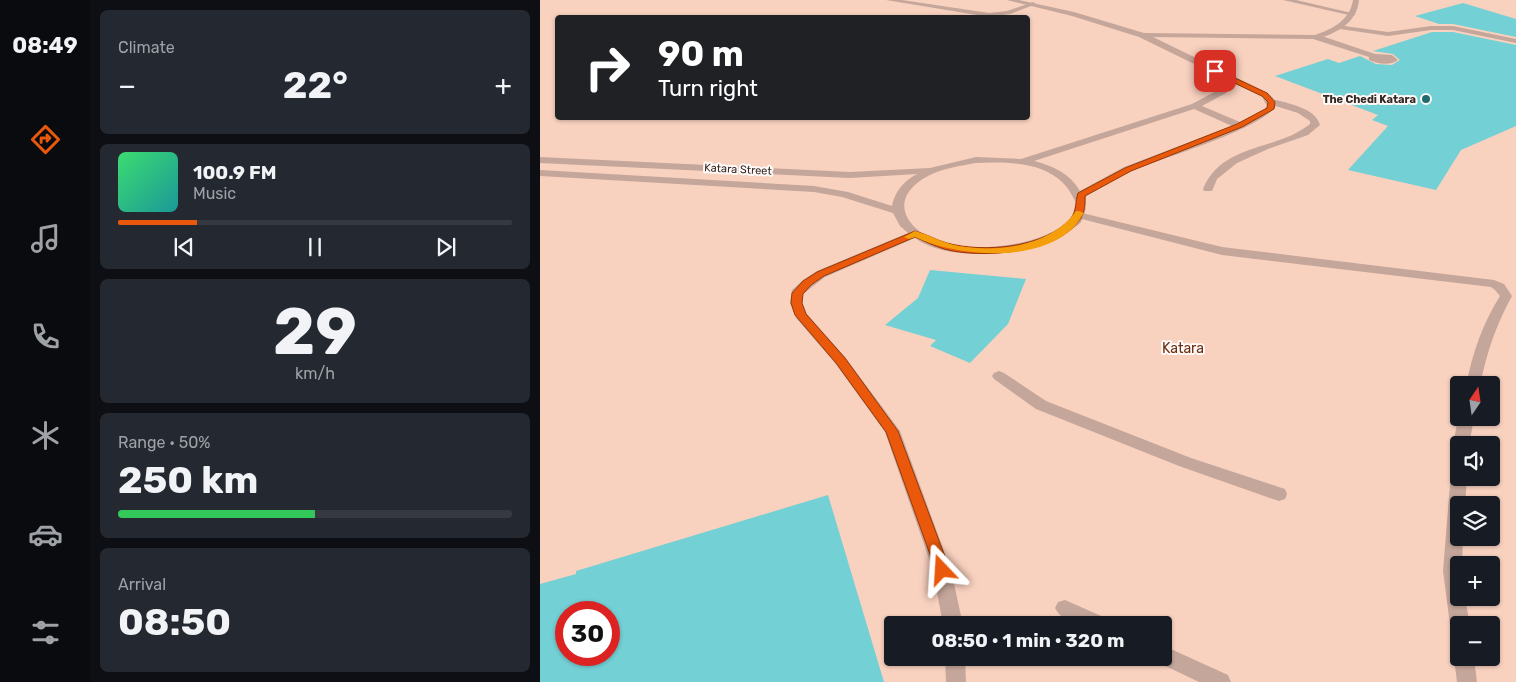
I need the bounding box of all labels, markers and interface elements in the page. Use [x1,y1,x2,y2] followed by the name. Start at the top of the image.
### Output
[12,32,78,59] text: 08:49
[658,33,744,75] text: 90 m
[575,35,640,100] icon: right
[118,38,175,57] text: Climate
[1194,50,1236,92] pin
[1201,57,1229,85] icon: arrive
[283,62,348,108] text: 22°
[118,69,136,102] text: −
[495,69,512,102] text: +
[658,75,758,102] text: Turn right
[1323,93,1416,106] place label: The Chedi Katara
[1420,93,1432,105] marker: The Chedi Katara
[28,122,63,157] icon: directions
[193,161,276,184] text: 100.9 FM
[704,161,773,178] street label: Katara Street
[193,184,236,203] text: Music
[28,221,63,256] icon: music
[170,233,198,261] icon: previous
[301,233,329,261] icon: pause
[432,233,460,261] icon: next
[273,293,357,370] text: 29
[28,319,63,354] icon: phone
[1162,340,1204,357] park label: Katara
[295,364,335,383] text: km/h
[1450,376,1500,426] north arrow
[1450,376,1500,666] map controls
[28,418,63,453] icon: climate
[118,433,210,452] text: Range · 50%
[1450,436,1500,486] button: sound
[118,457,258,503] text: 250 km
[1450,496,1500,546] button: layers
[28,517,63,552] icon: car
[915,543,967,595] position arrow
[1450,556,1500,606] button: +
[118,575,166,594] text: Arrival
[118,599,231,645] text: 08:50
[555,601,620,666] speed limit sign: 30
[28,615,63,650] icon: filters
[1450,616,1500,666] button: −
[931,629,1125,652] text: 08:50 · 1 min · 320 m

